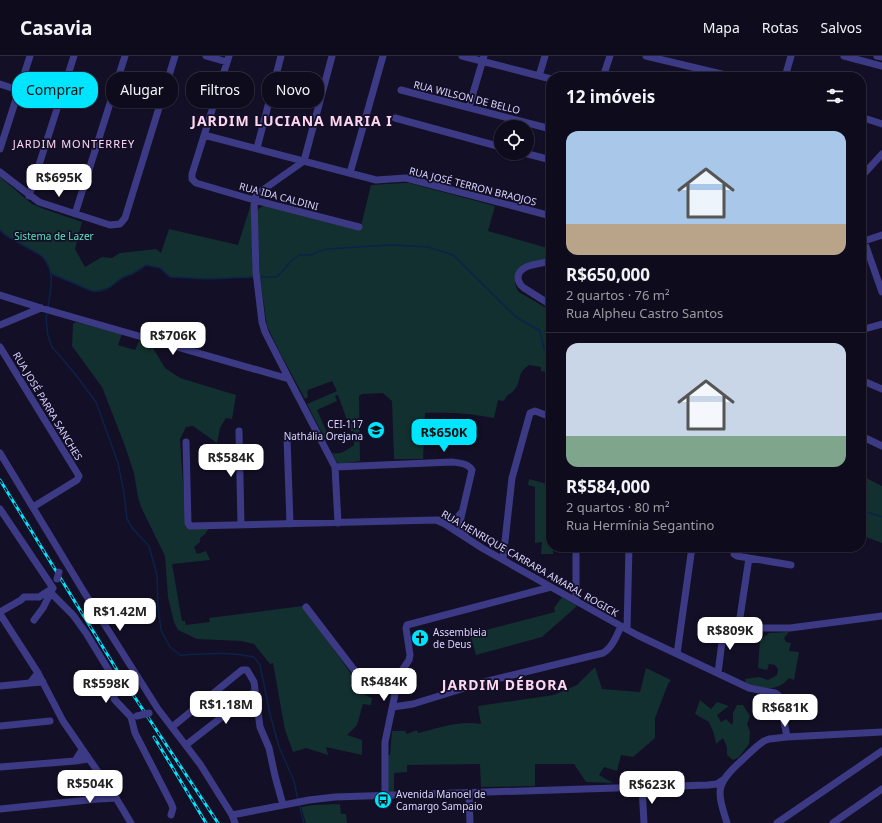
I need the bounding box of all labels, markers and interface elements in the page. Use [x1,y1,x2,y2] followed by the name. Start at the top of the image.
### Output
[20,15,92,41] text: Casavia
[703,18,740,37] text: Mapa
[762,18,799,37] text: Rotas
[821,18,862,37] text: Salvos
[12,72,98,108] chip: Comprar
[106,72,178,108] chip: Alugar
[186,72,254,108] chip: Filtros
[262,72,324,108] chip: Novo
[412,77,522,117] street label: RUA WILSON DE BELLO
[566,85,655,108] text: 12 imóveis
[824,85,846,107] icon: filters
[189,111,393,130] district label: JARDIM LUCIANA MARIA I
[494,120,534,160] map controls
[494,120,534,160] button: locate
[12,136,135,151] district label: JARDIM MONTERREY
[670,157,742,229] icon: home
[408,163,539,209] street label: RUA JOSÉ TERRON BRAOJOS
[26,164,92,198] pin: R$695K
[36,168,82,186] text: R$695K
[238,179,320,213] street label: RUA IDA CALDINI
[14,229,94,243] park label: Sistema de Lazer
[566,263,650,286] text: R$650,000
[566,286,670,304] text: 2 quartos · 76 m²
[566,304,723,322] text: Rua Alpheu Castro Santos
[140,322,206,356] pin: R$706K
[150,326,196,344] text: R$706K
[10,349,86,463] street label: RUA JOSÉ PARRA SANCHES
[670,369,742,441] icon: home
[284,417,363,443] place label: CEI-117 Nathália Orejana
[411,419,477,453] pin: R$650K
[366,420,386,440] school or university icon: CEI-117 Nathália Orejana
[421,423,467,441] text: R$650K
[198,444,264,478] pin: R$584K
[208,448,254,466] text: R$584K
[566,475,650,498] text: R$584,000
[566,498,670,516] text: 2 quartos · 80 m²
[439,506,622,620] street label: RUA HENRIQUE CARRARA AMARAL ROGICK
[566,516,714,534] text: Rua Hermínia Segantino
[83,598,157,632] pin: R$1.42M
[93,602,147,620] text: R$1.42M
[697,617,763,651] pin: R$809K
[707,621,753,639] text: R$809K
[433,625,487,651] place label: Assembleia de Deus
[410,628,430,648] church icon: Assembleia de Deus
[351,668,417,702] pin: R$484K
[73,670,139,704] pin: R$598K
[361,672,407,690] text: R$484K
[83,674,129,692] text: R$598K
[440,675,568,694] district label: JARDIM DÉBORA
[189,691,263,725] pin: R$1.18M
[752,694,818,728] pin: R$681K
[199,695,253,713] text: R$1.18M
[762,698,808,716] text: R$681K
[57,770,123,804] pin: R$504K
[619,771,685,805] pin: R$623K
[67,774,113,792] text: R$504K
[629,775,675,793] text: R$623K
[396,787,486,813] place label: Avenida Manoel de Camargo Sampaio
[373,790,393,810] bus stop icon: Avenida Manoel de Camargo Sampaio

